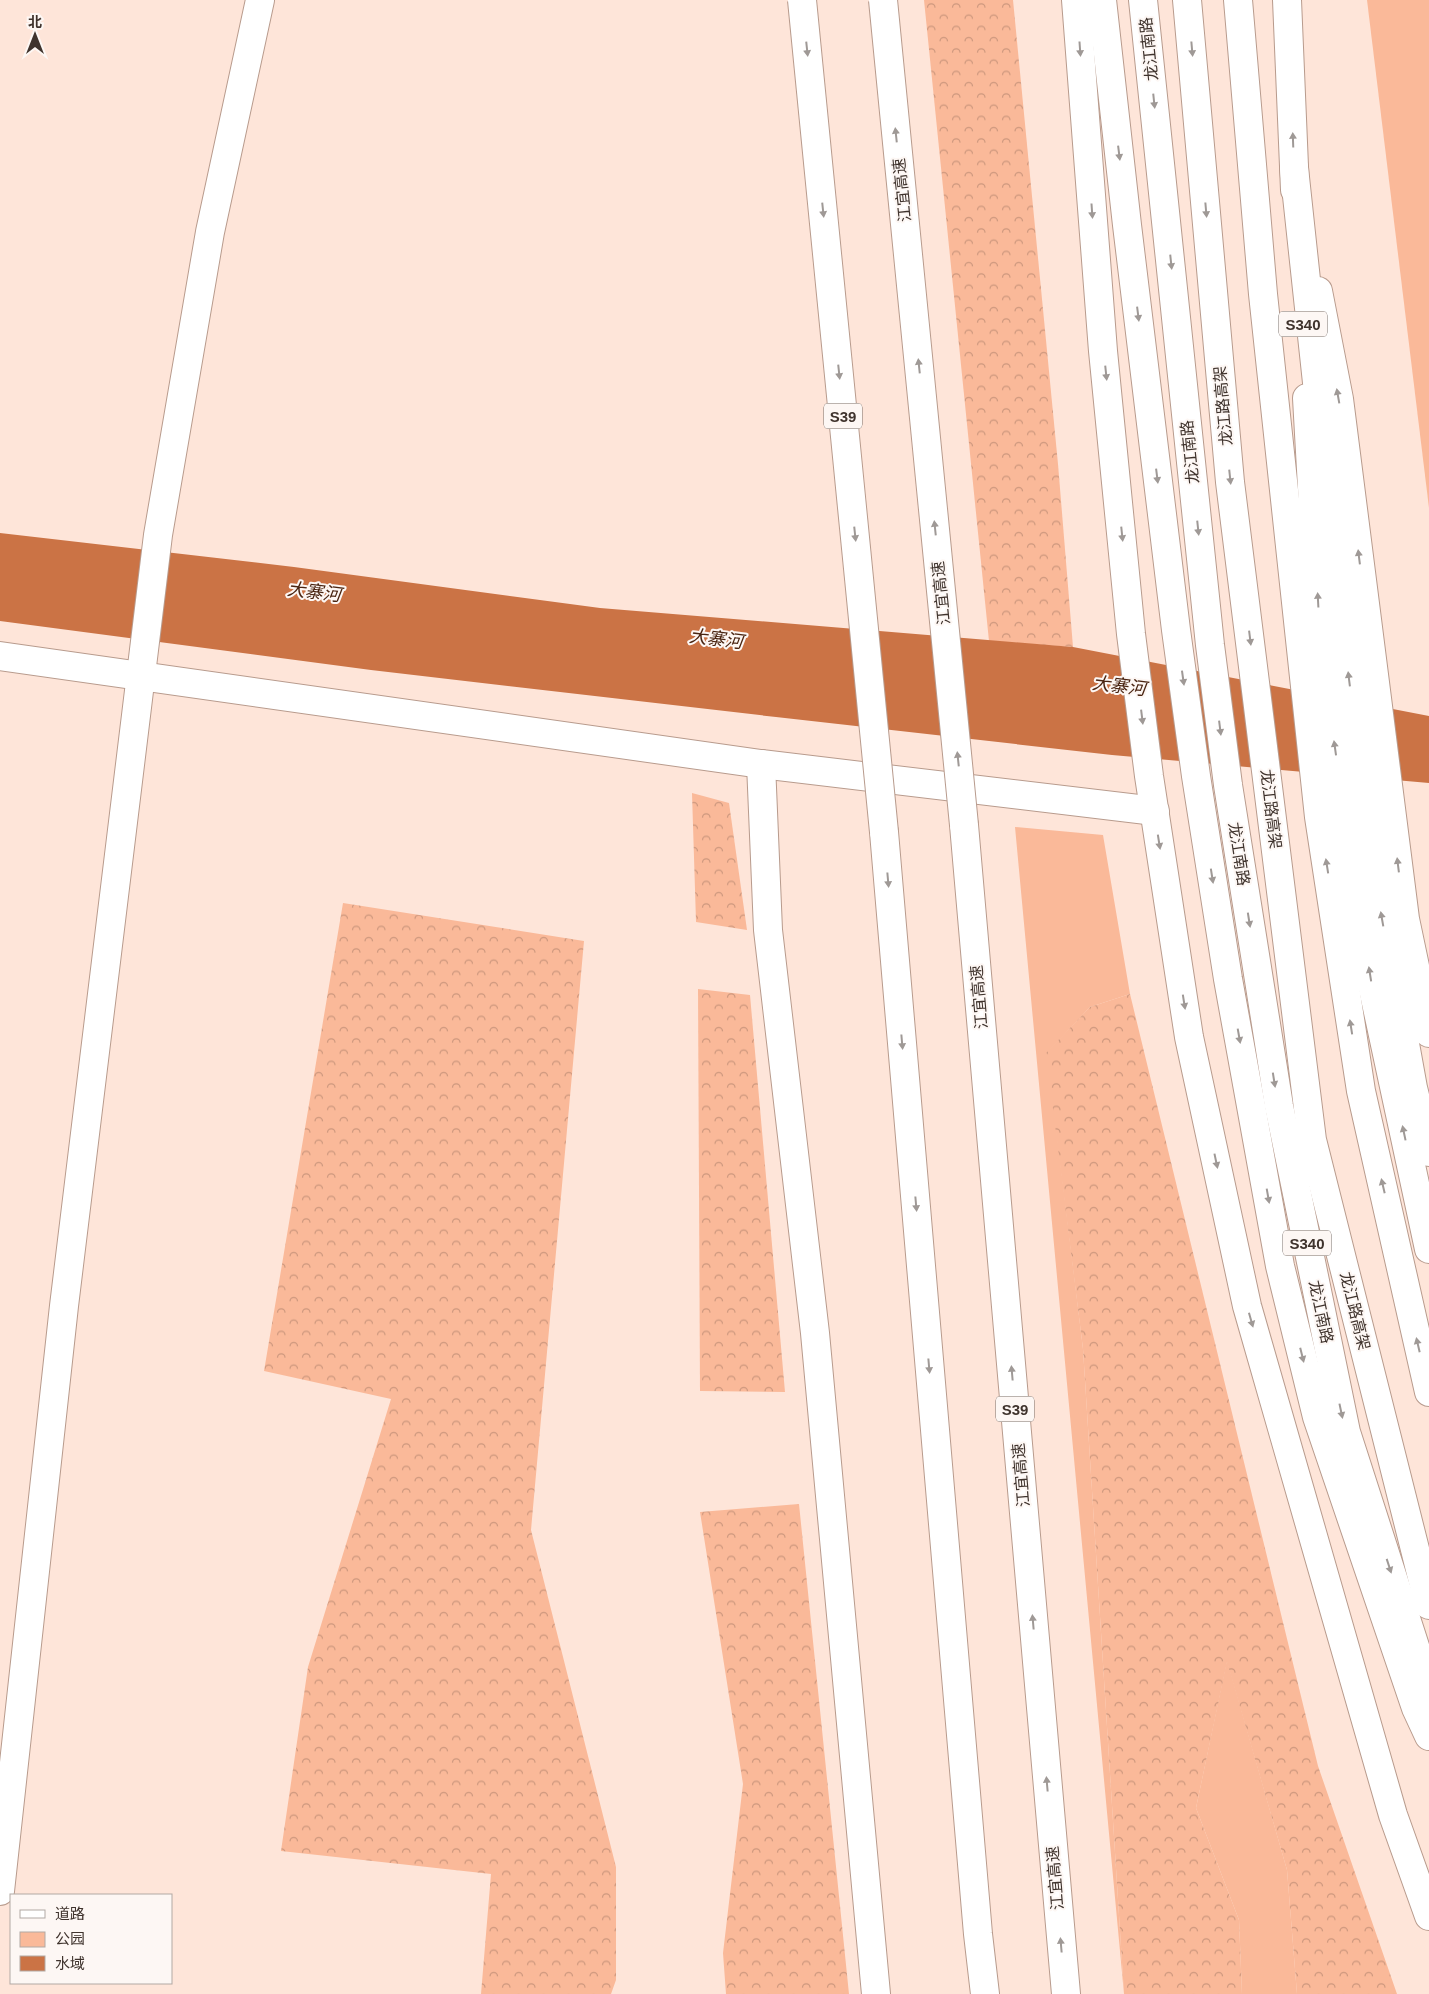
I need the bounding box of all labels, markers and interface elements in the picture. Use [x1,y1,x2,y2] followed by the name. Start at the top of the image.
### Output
[10,10,60,60] north arrow
[28,14,42,30] text: 北
[1137,16,1161,82] street label: 龙江南路
[803,41,811,57] one-way arrow
[1076,41,1084,57] one-way arrow
[1188,41,1196,57] one-way arrow
[1150,93,1158,109] one-way arrow
[892,126,900,142] one-way arrow
[1288,132,1296,148] one-way arrow
[1115,145,1123,161] one-way arrow
[890,157,914,223] street label: 江宜高速
[819,203,827,219] one-way arrow
[1089,203,1097,219] one-way arrow
[1202,203,1210,219] one-way arrow
[1167,255,1175,271] one-way arrow
[1134,307,1142,323] one-way arrow
[1279,312,1327,336] road number: S340
[915,358,923,374] one-way arrow
[835,364,843,380] one-way arrow
[1102,365,1110,381] one-way arrow
[1211,365,1235,447] street label: 龙江路高架
[1334,388,1342,404] one-way arrow
[824,404,862,428] road number: S39
[1178,419,1202,485] street label: 龙江南路
[1153,468,1161,484] one-way arrow
[1226,469,1234,485] one-way arrow
[931,519,939,535] one-way arrow
[1194,521,1202,537] one-way arrow
[851,526,859,542] one-way arrow
[1118,527,1126,543] one-way arrow
[1355,549,1363,565] one-way arrow
[929,560,953,626] street label: 江宜高速
[286,579,345,606] water label: 大寨河
[1314,591,1322,607] one-way arrow
[688,626,747,653] water label: 大寨河
[1246,630,1254,646] one-way arrow
[1179,670,1187,686] one-way arrow
[1345,671,1353,687] one-way arrow
[1091,673,1150,700] water label: 大寨河
[1138,709,1146,725] one-way arrow
[1217,720,1225,736] one-way arrow
[1330,739,1338,755] one-way arrow
[954,751,962,767] one-way arrow
[1258,768,1284,850] street label: 龙江路高架
[1226,821,1252,887] street label: 龙江南路
[1156,834,1164,850] one-way arrow
[1394,857,1402,873] one-way arrow
[1322,858,1330,874] one-way arrow
[1208,868,1216,884] one-way arrow
[885,872,893,888] one-way arrow
[1378,911,1386,927] one-way arrow
[1245,912,1253,928] one-way arrow
[968,964,990,1030] street label: 江宜高速
[1366,965,1374,981] one-way arrow
[1180,995,1188,1011] one-way arrow
[1347,1019,1355,1035] one-way arrow
[1235,1029,1243,1045] one-way arrow
[898,1034,906,1050] one-way arrow
[1271,1072,1279,1088] one-way arrow
[1400,1125,1408,1140] one-way arrow
[1212,1154,1220,1169] one-way arrow
[1378,1178,1386,1194] one-way arrow
[1264,1189,1272,1205] one-way arrow
[912,1196,920,1212] one-way arrow
[1283,1230,1331,1256] road number: S340
[1337,1270,1373,1352] street label: 龙江路高架
[1306,1279,1336,1345] street label: 龙江南路
[1248,1313,1256,1328] one-way arrow
[1414,1337,1422,1352] one-way arrow
[1298,1347,1306,1362] one-way arrow
[926,1358,934,1374] one-way arrow
[1008,1364,1016,1380] one-way arrow
[996,1396,1034,1422] road number: S39
[1337,1403,1345,1418] one-way arrow
[1010,1442,1032,1508] street label: 江宜高速
[1385,1559,1393,1574] one-way arrow
[1029,1613,1037,1629] one-way arrow
[1043,1775,1051,1791] one-way arrow
[1044,1845,1066,1911] street label: 江宜高速
[10,1894,172,1984] legend
[55,1905,85,1922] text: 道路
[55,1930,85,1947] text: 公园
[1057,1937,1065,1953] one-way arrow
[55,1955,85,1972] text: 水域

